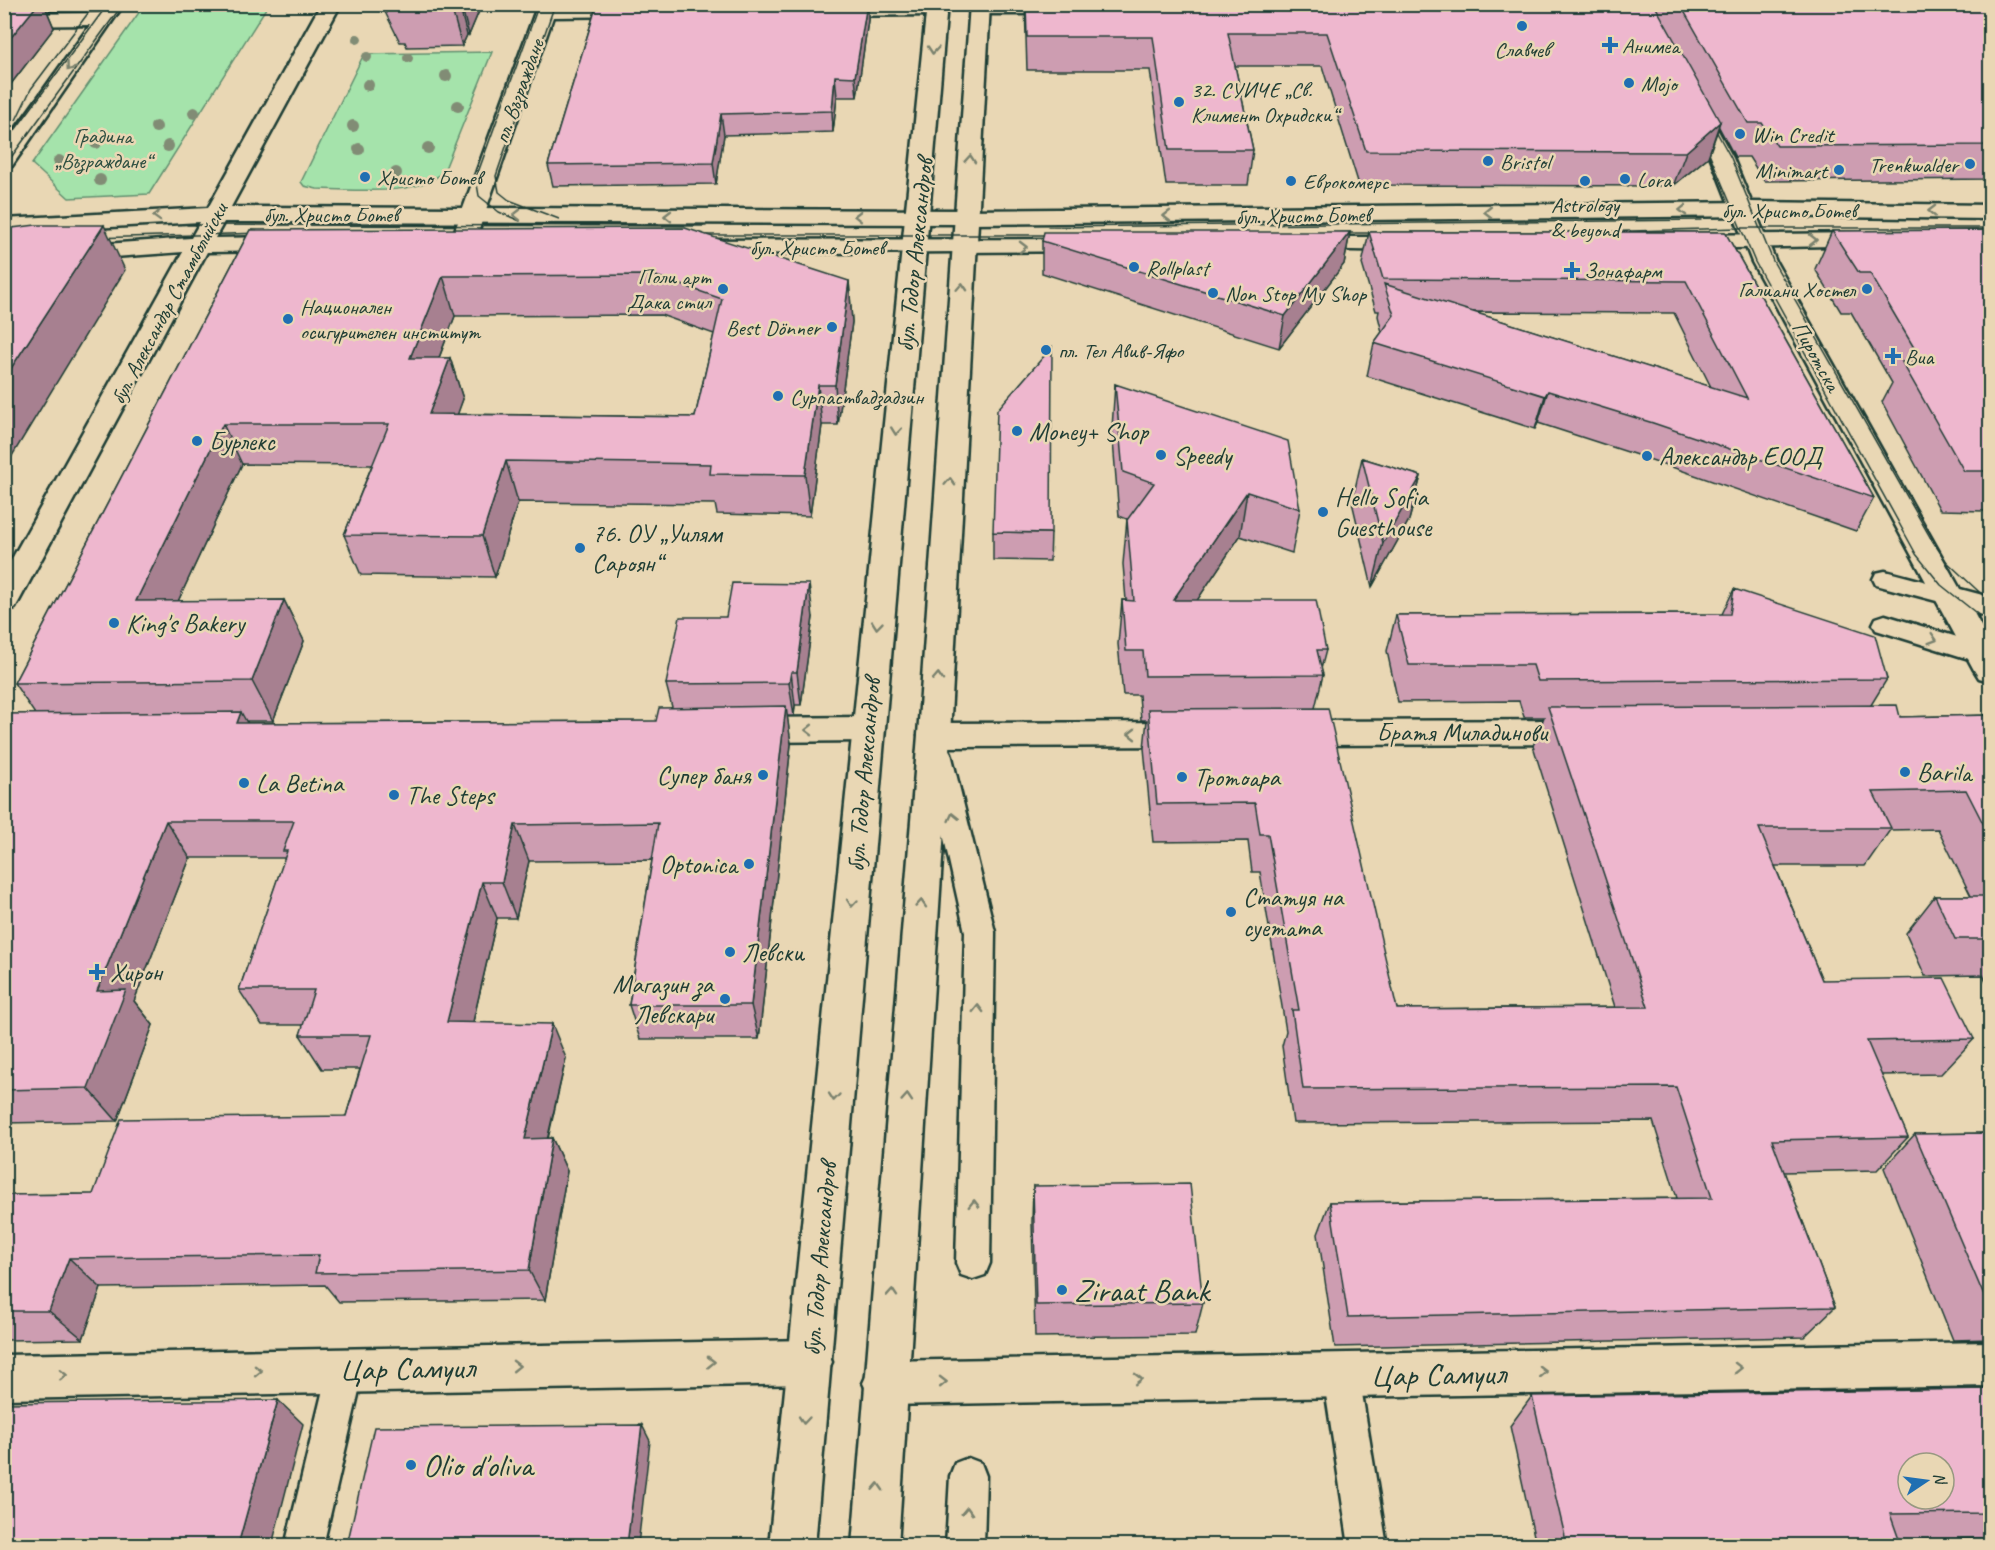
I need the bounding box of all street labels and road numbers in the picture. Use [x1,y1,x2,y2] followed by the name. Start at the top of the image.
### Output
[487,34,551,147] street label: пл. Възраждане
[888,152,942,353] street label: бул. Тодор Александров
[104,196,235,409] street label: бул. Александър Стамболийски
[1722,197,1860,225] street label: бул. Христо Ботев
[264,201,402,229] street label: бул. Христо Ботев
[1235,201,1374,231] street label: бул. Христо Ботев
[750,234,888,262] street label: бул. Христо Ботев
[1785,316,1848,398] street label: Пиротска
[839,672,889,873] street label: бул. Тодор Александров
[1377,716,1549,749] street label: Братя Миладинови
[795,1156,845,1357] street label: бул. Тодор Александров
[339,1347,478,1390] street label: Цар Самуил
[1370,1353,1509,1396] street label: Цар Самуил

